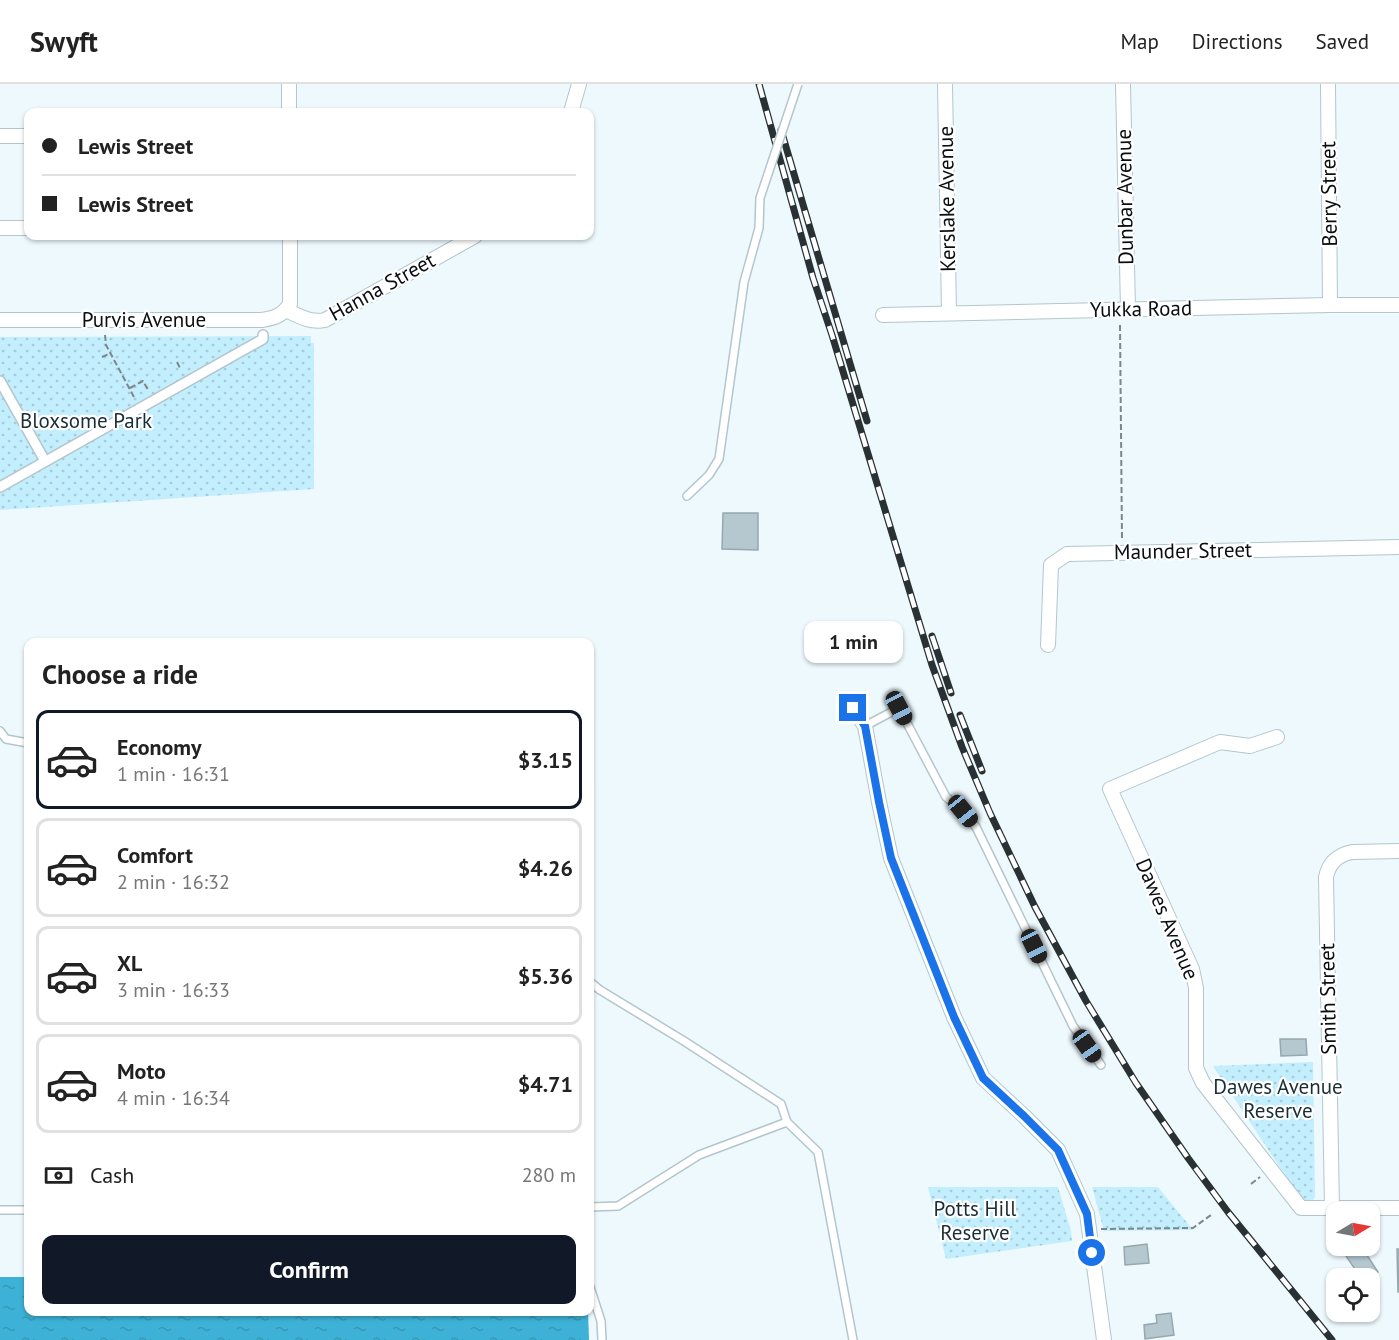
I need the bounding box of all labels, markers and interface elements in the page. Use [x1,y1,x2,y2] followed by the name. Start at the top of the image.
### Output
[30,23,98,60] text: Swyft
[1120,28,1159,55] text: Map
[1192,28,1283,55] text: Directions
[1316,28,1369,55] text: Saved
[932,126,961,272] street label: Kerslake Avenue
[1110,129,1139,265] street label: Dunbar Avenue
[78,132,193,160] text: Lewis Street
[1314,141,1343,247] street label: Berry Street
[78,190,193,218] text: Lewis Street
[324,246,440,327] street label: Hanna Street
[1090,294,1192,323] street label: Yukka Road
[82,306,206,333] street label: Purvis Avenue
[20,407,152,434] park label: Bloxsome Park
[1114,536,1252,565] street label: Maunder Street
[804,621,902,663] callout: 1 min
[829,629,878,655] text: 1 min
[42,657,198,691] text: Choose a ride
[883,688,915,728] car
[839,694,866,721] route end
[45,733,99,787] icon: car
[117,733,201,761] text: Economy
[518,746,573,774] text: $3.15
[117,761,230,787] text: 1 min · 16:31
[945,791,981,831] car
[45,841,99,895] icon: car
[117,841,193,869] text: Comfort
[518,854,573,882] text: $4.26
[1130,854,1205,984] street label: Dawes Avenue
[117,869,230,895] text: 2 min · 16:32
[1018,926,1050,966] car
[1313,943,1342,1055] street label: Smith Street
[45,949,99,1003] icon: car
[117,949,142,977] text: XL
[518,962,573,990] text: $5.36
[117,977,230,1003] text: 3 min · 16:33
[1069,1026,1105,1066] car
[45,1057,99,1111] icon: car
[117,1057,166,1085] text: Moto
[518,1070,573,1098] text: $4.71
[1213,1073,1343,1124] park label: Dawes Avenue Reserve
[117,1085,230,1111] text: 4 min · 16:34
[42,1159,75,1192] icon: cash
[90,1161,134,1189] text: Cash
[522,1162,576,1188] text: 280 m
[934,1195,1016,1246] park label: Potts Hill Reserve
[1326,1202,1380,1256] north arrow
[1326,1202,1380,1322] map controls
[42,1235,576,1304] button: Confirm
[1078,1239,1105,1266] route start
[1326,1268,1380,1322] button: locate

